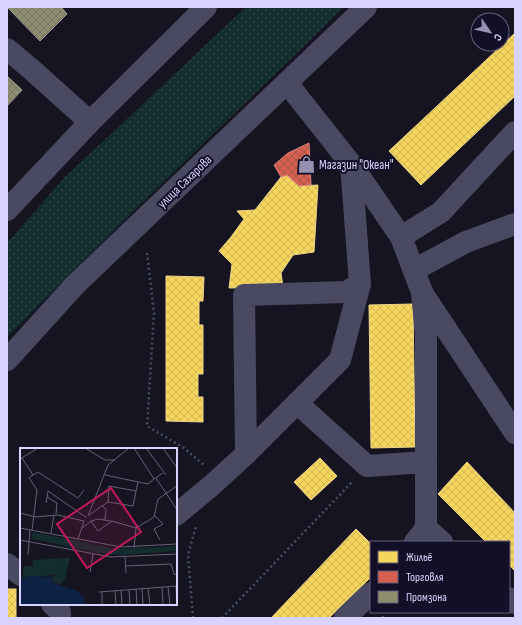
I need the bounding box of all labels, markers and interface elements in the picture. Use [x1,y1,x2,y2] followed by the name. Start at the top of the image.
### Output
[470,12,510,52] north arrow
[491,31,505,44] text: С
[154,152,215,212] street label: улица Сахарова
[296,154,316,174] shop icon: Магазин "Океан"
[319,157,394,173] place label: Магазин "Океан"
[20,448,177,605] inset map
[370,541,510,613] legend
[406,550,433,565] text: Жильё
[406,570,444,585] text: Торговля
[406,590,447,605] text: Промзона

